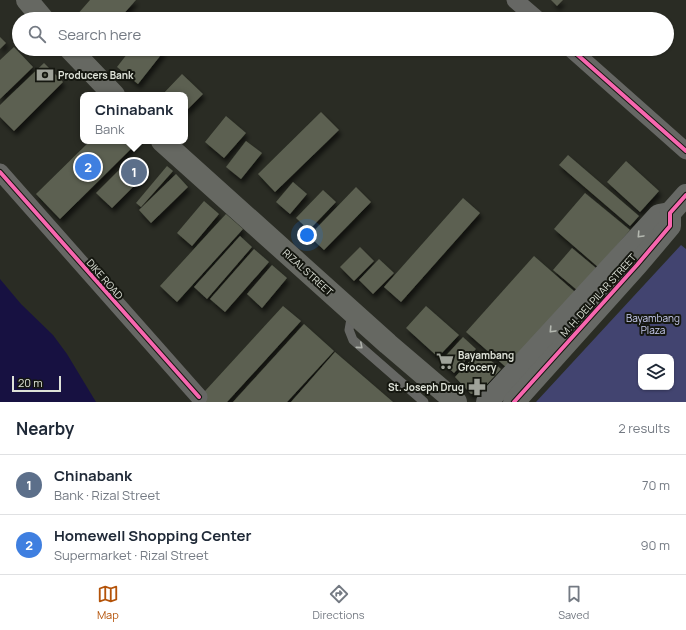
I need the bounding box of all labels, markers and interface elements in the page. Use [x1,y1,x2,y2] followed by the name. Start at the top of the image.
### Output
[12,12,674,56] search box
[26,23,48,45] icon: search
[58,24,141,45] text: Search here
[35,65,55,85] bank icon: Producers Bank
[58,68,134,82] place label: Producers Bank
[80,92,188,144] popup
[95,99,173,120] text: Chinabank
[95,120,124,138] text: Bank
[75,152,101,182] pin: 2
[121,157,147,187] pin: 1
[297,225,317,245] your location
[638,230,645,238] one-way arrow
[280,246,336,298] street label: RIZAL STREET
[557,250,639,340] street label: M. H. DEL PILAR STREET
[84,256,127,302] street label: DIKE ROAD
[626,311,680,337] park label: Bayambang Plaza
[550,326,557,333] one-way arrow
[355,342,363,349] one-way arrow
[458,348,514,374] place label: Bayambang Grocery
[435,351,455,371] supermarket icon: Bayambang Grocery
[638,354,674,390] map controls
[638,354,674,390] button: layers
[12,374,61,393] scale bar
[18,375,43,390] text: 20 m
[467,377,487,397] pharmacy icon: St. Joseph Drug
[388,380,464,394] place label: St. Joseph Drug
[16,417,74,440] text: Nearby
[618,419,670,437] text: 2 results
[54,465,132,486] text: Chinabank
[26,476,32,494] text: 1
[642,476,670,494] text: 70 m
[54,486,160,504] text: Bank · Rizal Street
[54,525,252,546] text: Homewell Shopping Center
[25,536,33,554] text: 2
[640,536,670,554] text: 90 m
[54,546,209,564] text: Supermarket · Rizal Street
[97,583,119,622] tab: Map
[312,583,365,622] tab: Directions
[558,583,589,622] tab: Saved

